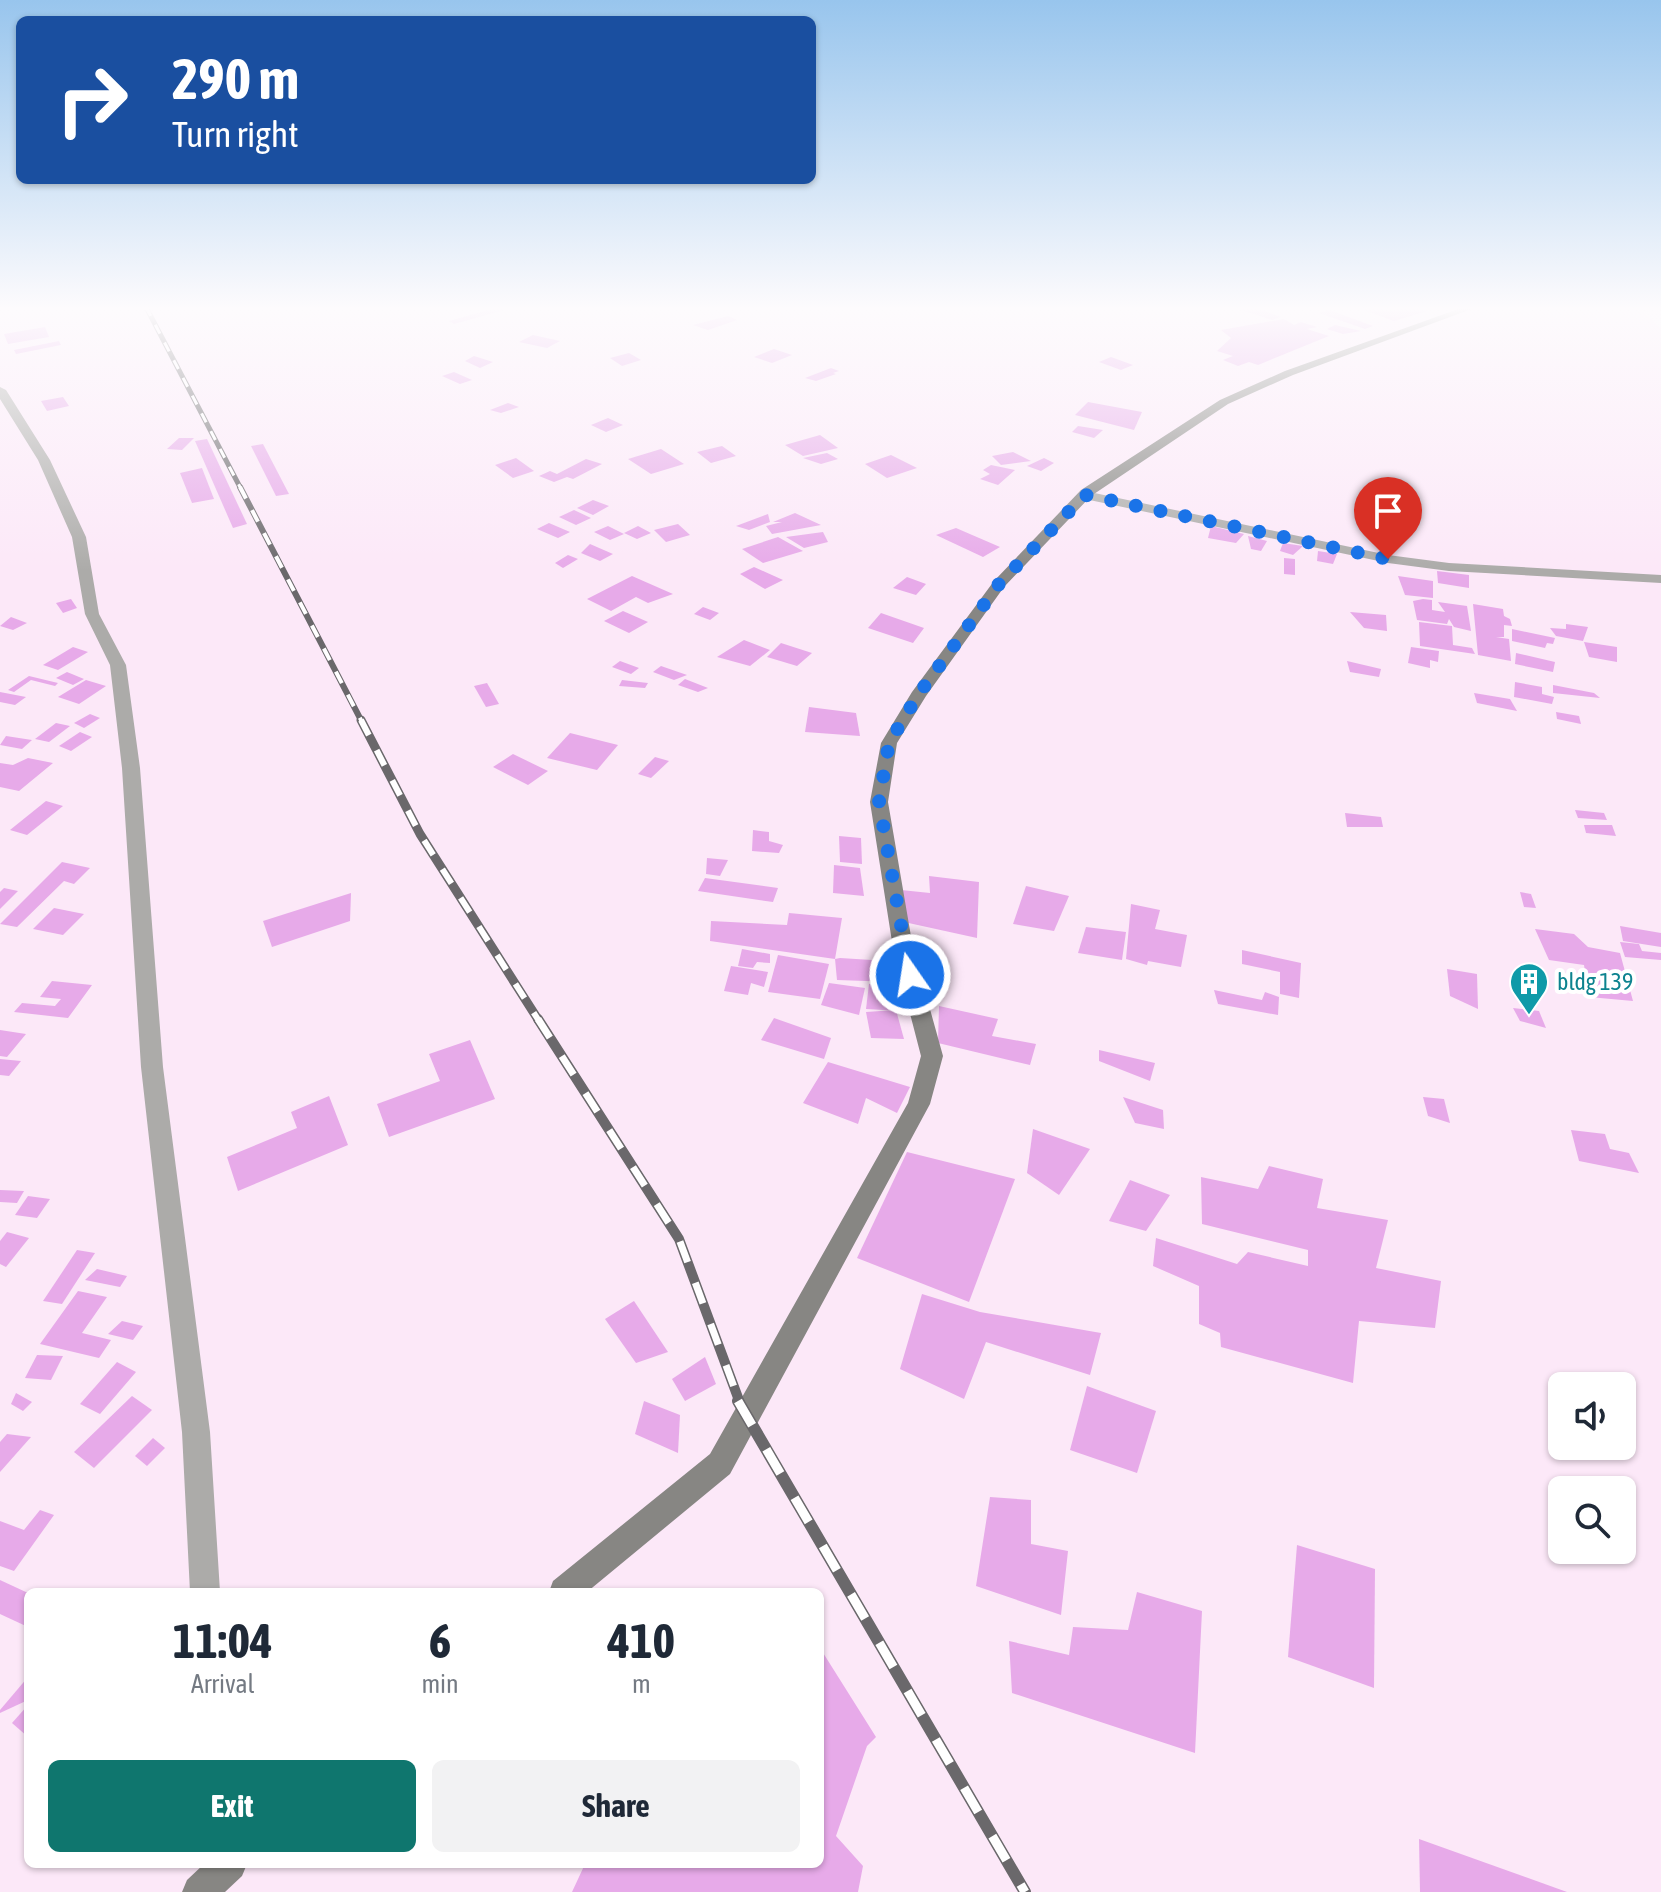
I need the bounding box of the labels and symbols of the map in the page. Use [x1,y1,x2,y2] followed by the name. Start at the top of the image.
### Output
[1354,477,1422,559] pin
[868,933,952,1017] position arrow
[1508,961,1550,1016] building icon: bldg 139
[1557,968,1633,995] place label: bldg 139

